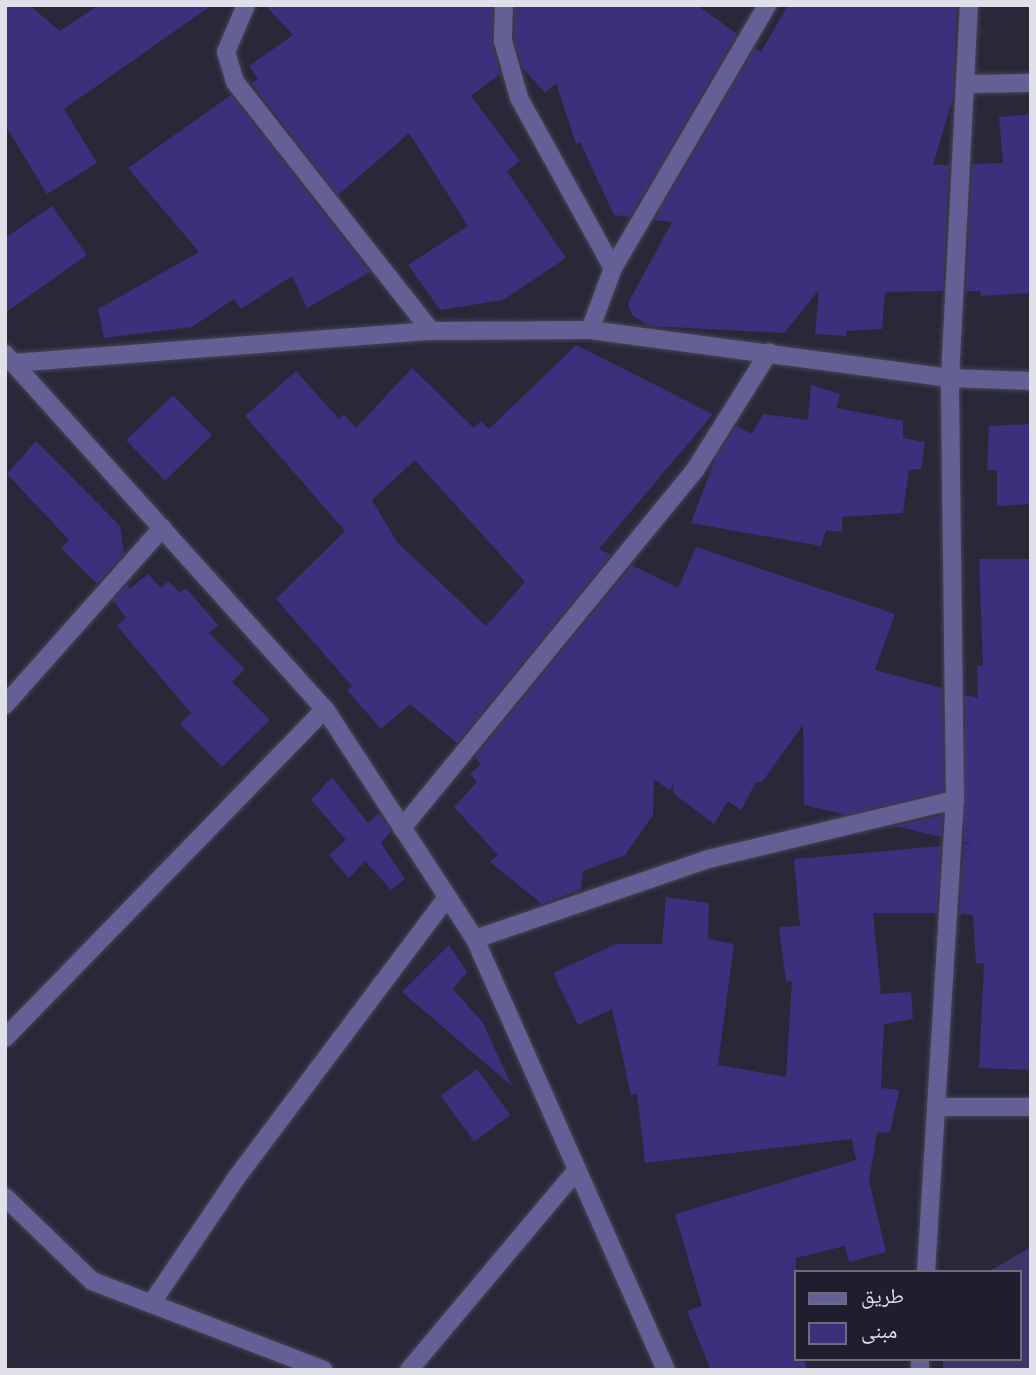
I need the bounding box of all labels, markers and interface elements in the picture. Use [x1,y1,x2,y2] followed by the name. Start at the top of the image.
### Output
[794,1270,1022,1361] legend
[861,1284,904,1307] text: طريق
[861,1319,897,1342] text: مبنى

